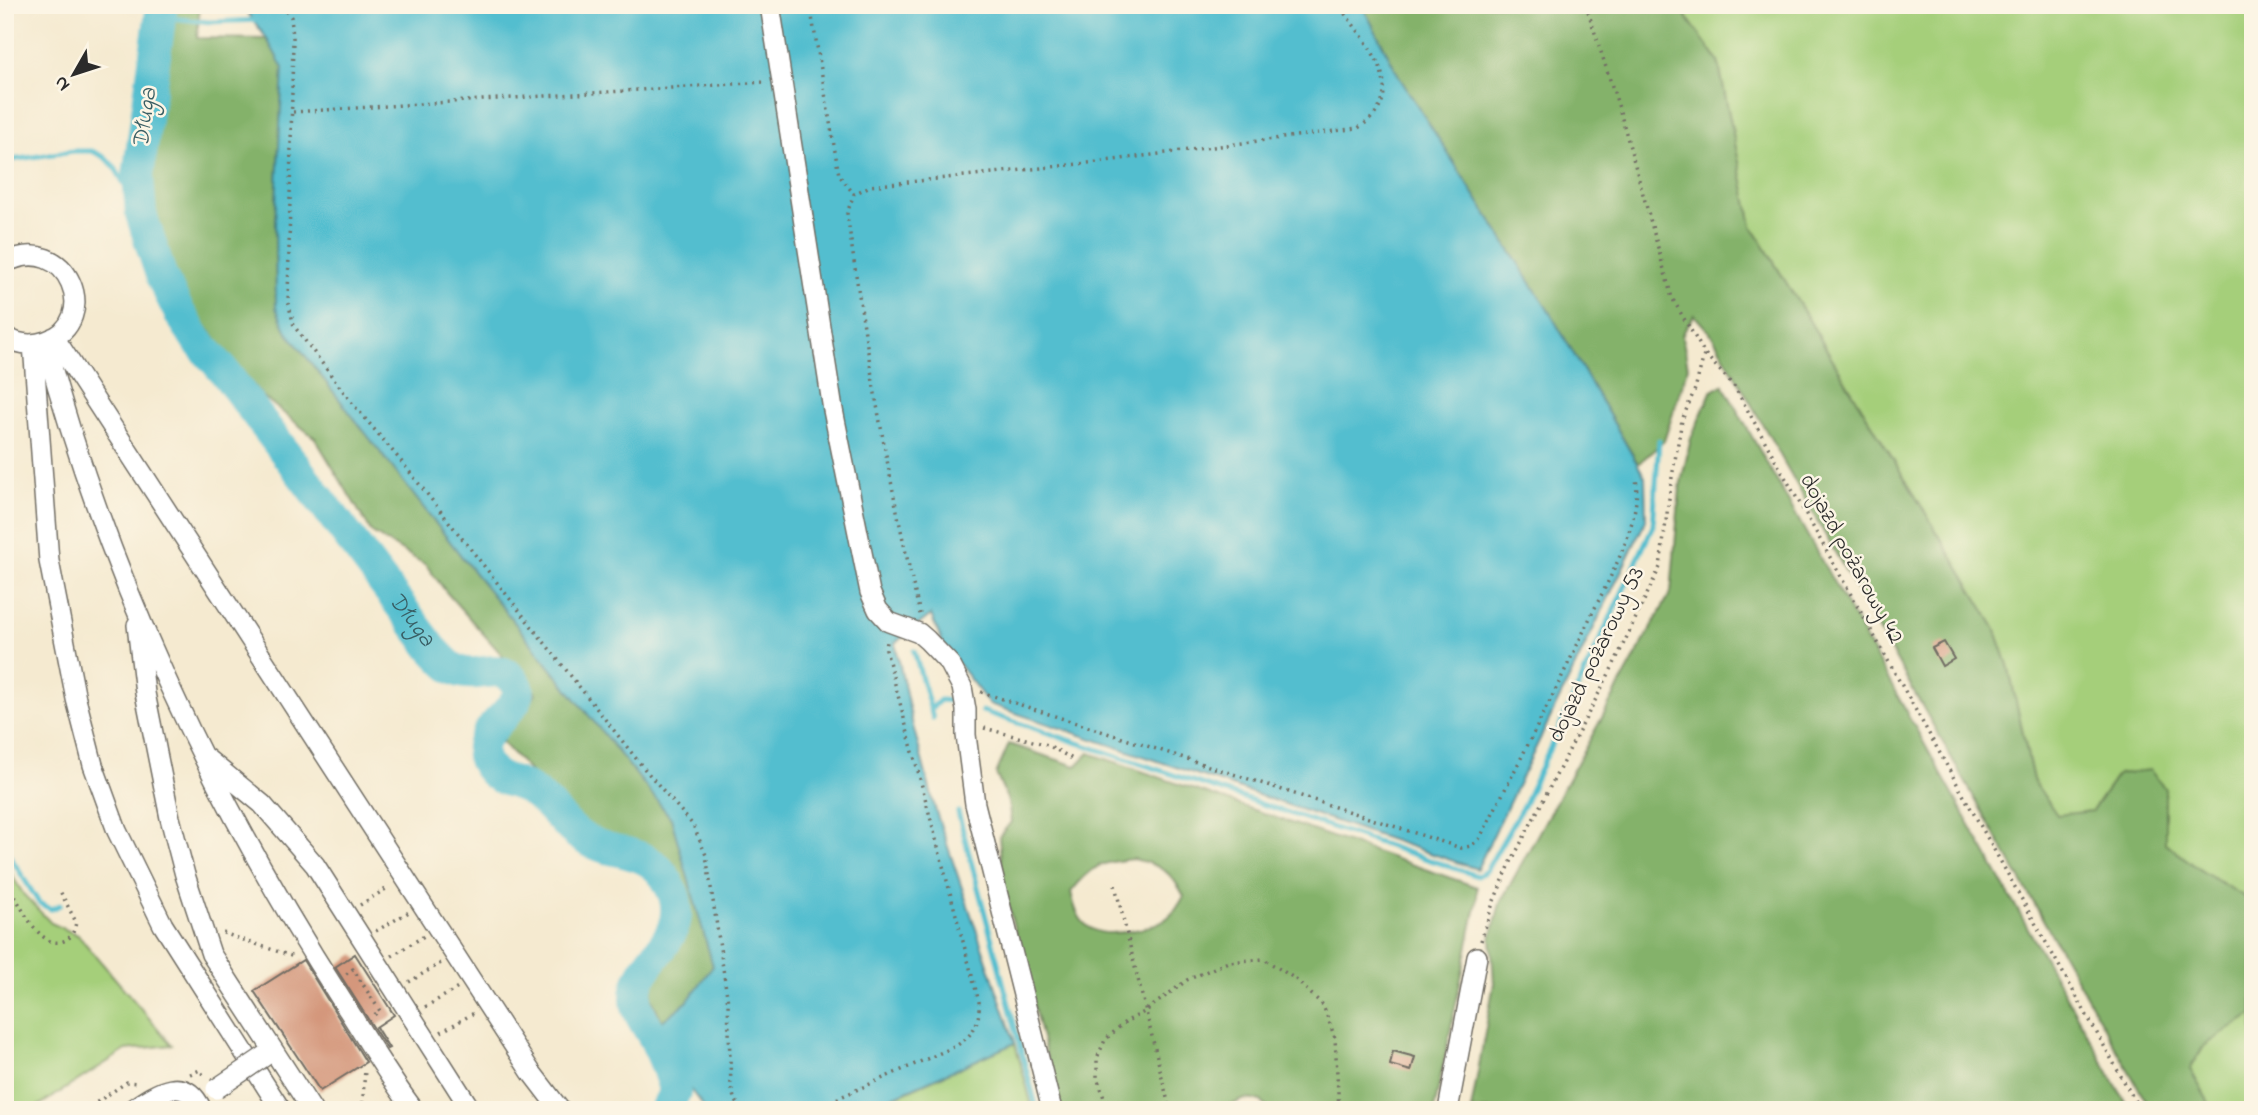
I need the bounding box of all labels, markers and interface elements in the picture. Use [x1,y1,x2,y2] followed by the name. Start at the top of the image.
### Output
[38,38,108,108] north arrow
[48,70,77,97] text: N
[124,85,168,150] water label: Długa
[1789,468,1911,651] street label: dojazd pożarowy 42
[1540,562,1656,749] street label: dojazd pożarowy 53
[379,585,444,655] water label: Długa

